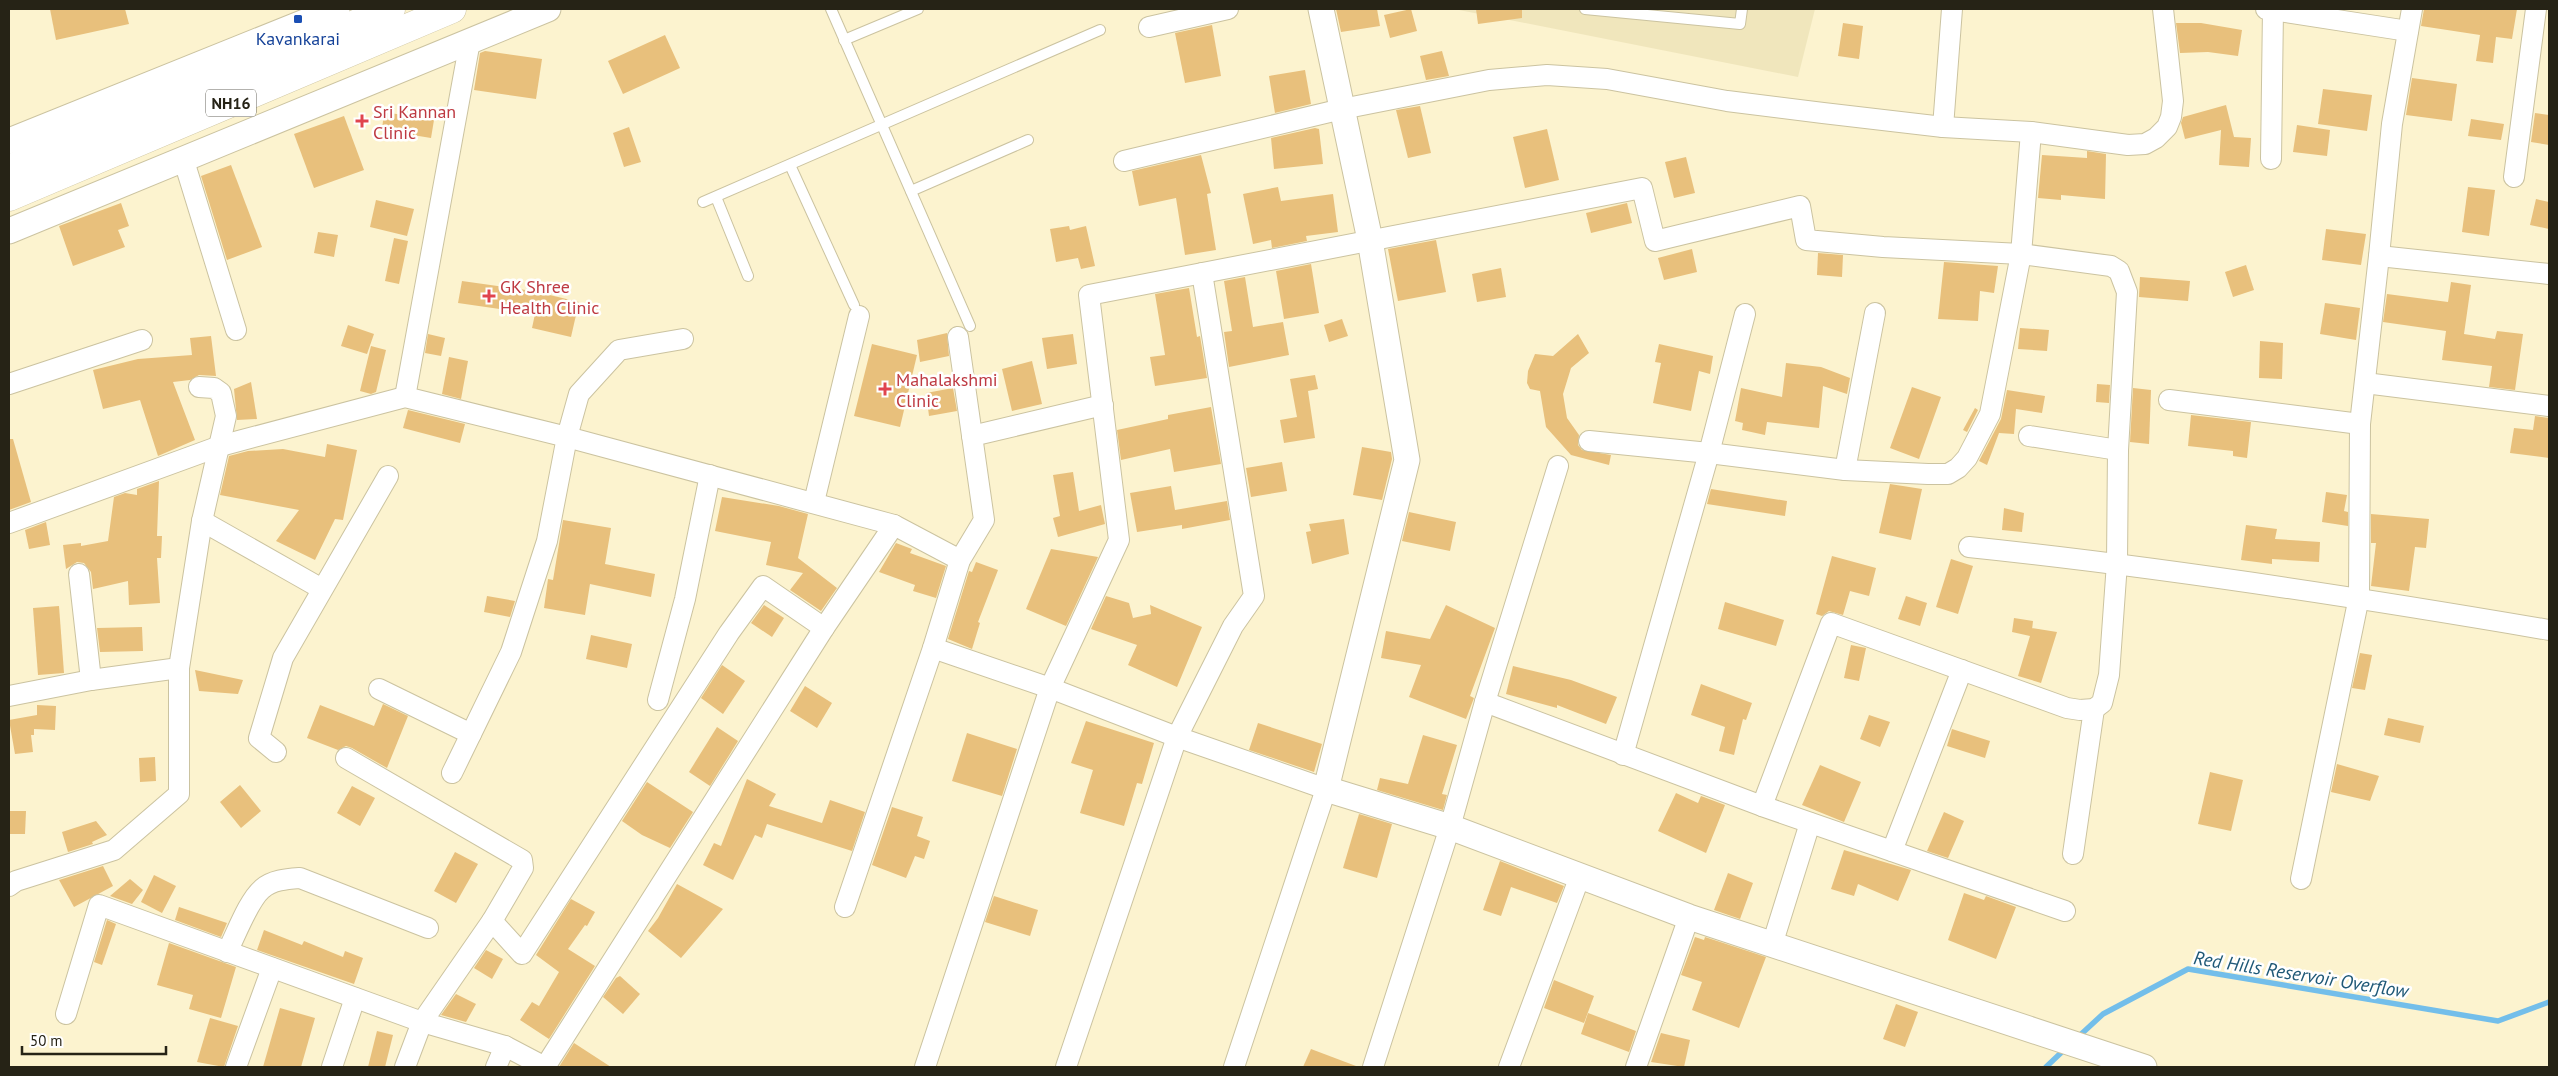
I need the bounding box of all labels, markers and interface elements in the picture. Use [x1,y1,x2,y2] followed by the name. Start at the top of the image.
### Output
[292,13,304,25] marker: Kavankarai
[256,27,340,50] place label: Kavankarai
[206,90,256,116] road number: NH16
[373,100,456,144] place label: Sri Kannan Clinic
[355,114,369,128] marker: Sri Kannan Clinic
[500,275,599,319] place label: GK Shree Health Clinic
[482,289,496,303] marker: GK Shree Health Clinic
[896,368,998,412] place label: Mahalakshmi Clinic
[878,382,892,396] marker: Mahalakshmi Clinic
[2192,945,2412,1003] water label: Red Hills Reservoir Overflow
[22,1024,166,1056] scale bar
[30,1031,63,1050] text: 50 m

